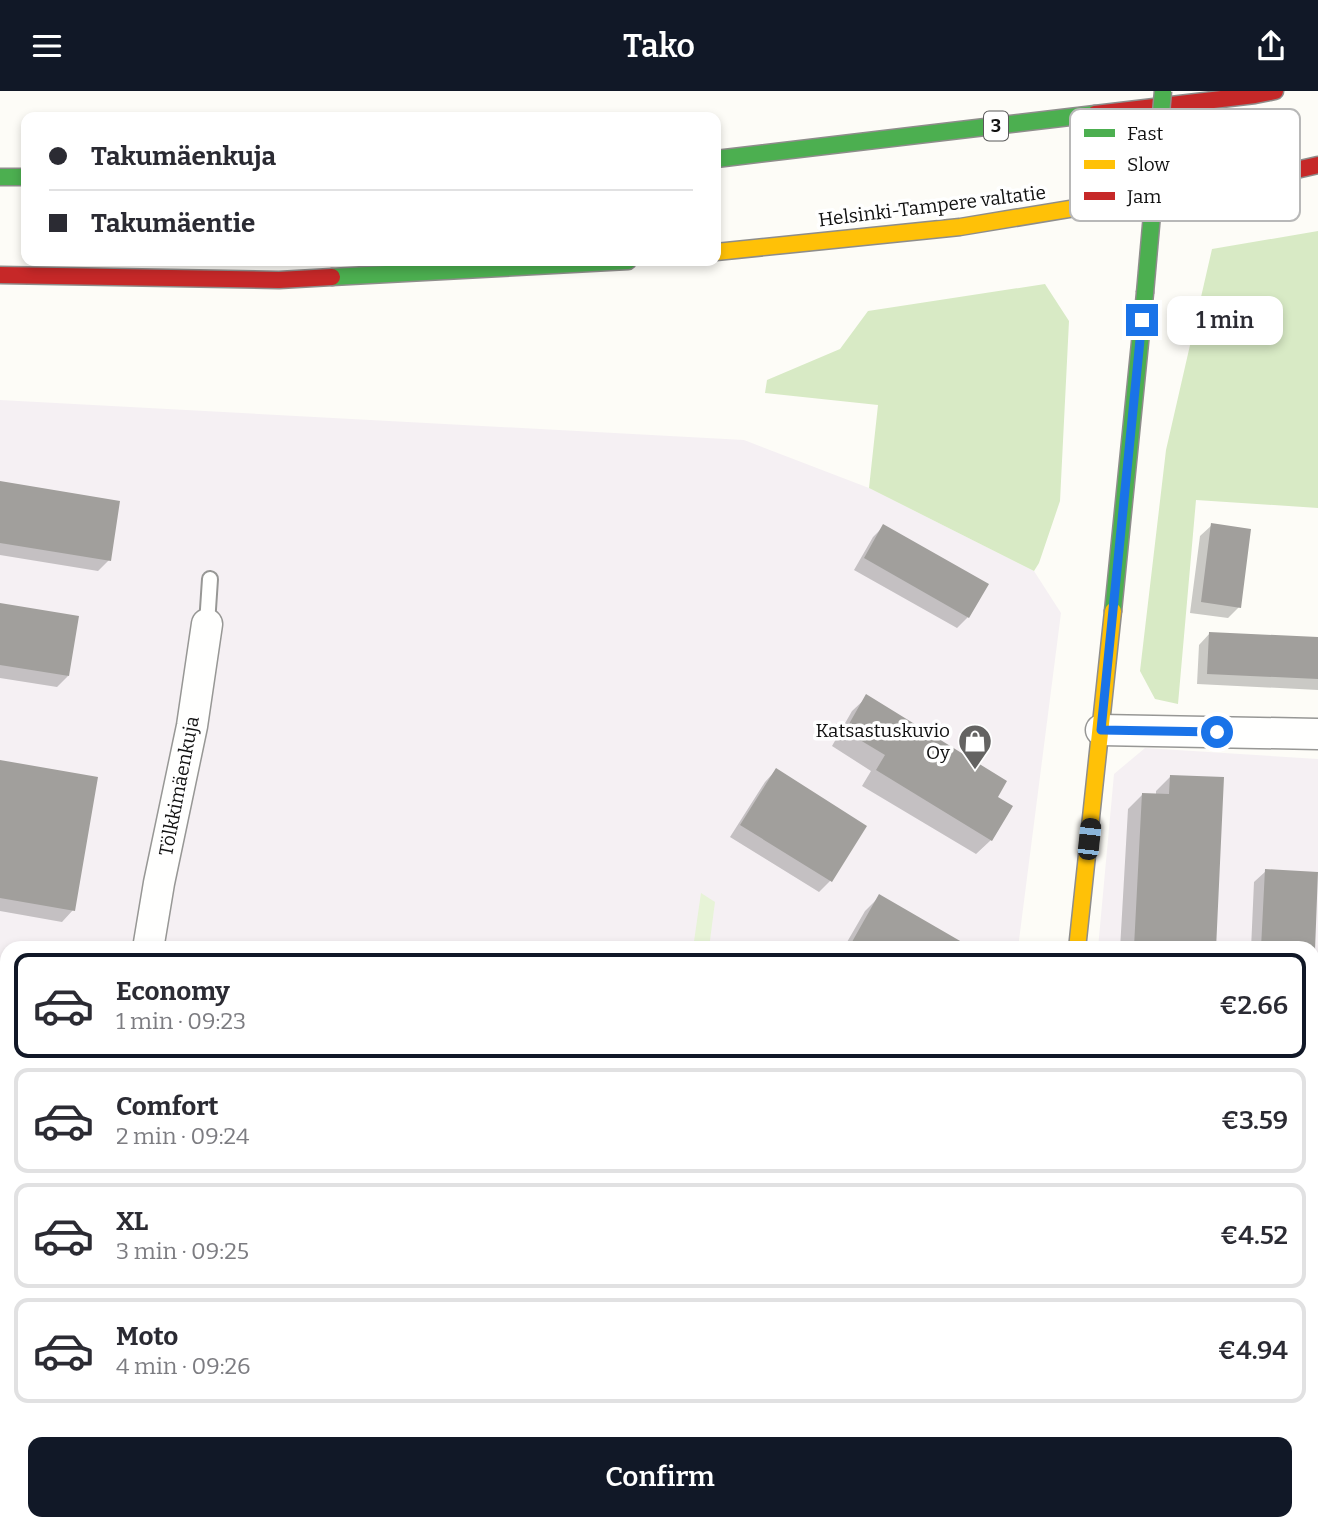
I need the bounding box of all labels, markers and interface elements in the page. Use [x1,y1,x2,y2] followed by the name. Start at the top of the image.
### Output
[28,27,66,65] icon: menu
[623,27,695,65] text: Tako
[1252,27,1290,65] icon: share
[1070,109,1300,221] legend
[984,111,1008,141] road number: 3
[1127,122,1164,145] text: Fast
[91,141,276,172] text: Takumäenkuja
[1127,153,1170,176] text: Slow
[817,181,1047,231] street label: Helsinki-Tampere valtatie
[1126,185,1161,208] text: Jam
[91,208,255,239] text: Takumäentie
[1166,295,1282,345] callout: 1 min
[1126,304,1158,336] route end
[1196,306,1254,334] text: 1 min
[154,714,204,858] street label: Tölkkimäenkuja
[1201,716,1233,748] route start
[815,719,951,764] place label: Katsastuskuvio Oy
[956,722,994,771] shop icon: Katsastuskuvio Oy
[1077,817,1102,861] car
[32,974,95,1037] icon: car
[116,976,230,1007] text: Economy
[1219,990,1288,1021] text: €2.66
[116,1007,246,1035] text: 1 min · 09:23
[32,1089,95,1152] icon: car
[116,1091,219,1122] text: Comfort
[1221,1105,1288,1136] text: €3.59
[116,1122,250,1150] text: 2 min · 09:24
[32,1204,95,1267] icon: car
[116,1206,148,1237] text: XL
[1220,1220,1288,1251] text: €4.52
[116,1237,249,1265] text: 3 min · 09:25
[32,1319,95,1382] icon: car
[116,1321,178,1352] text: Moto
[1218,1335,1288,1366] text: €4.94
[116,1352,251,1380] text: 4 min · 09:26
[28,1437,1292,1517] button: Confirm

